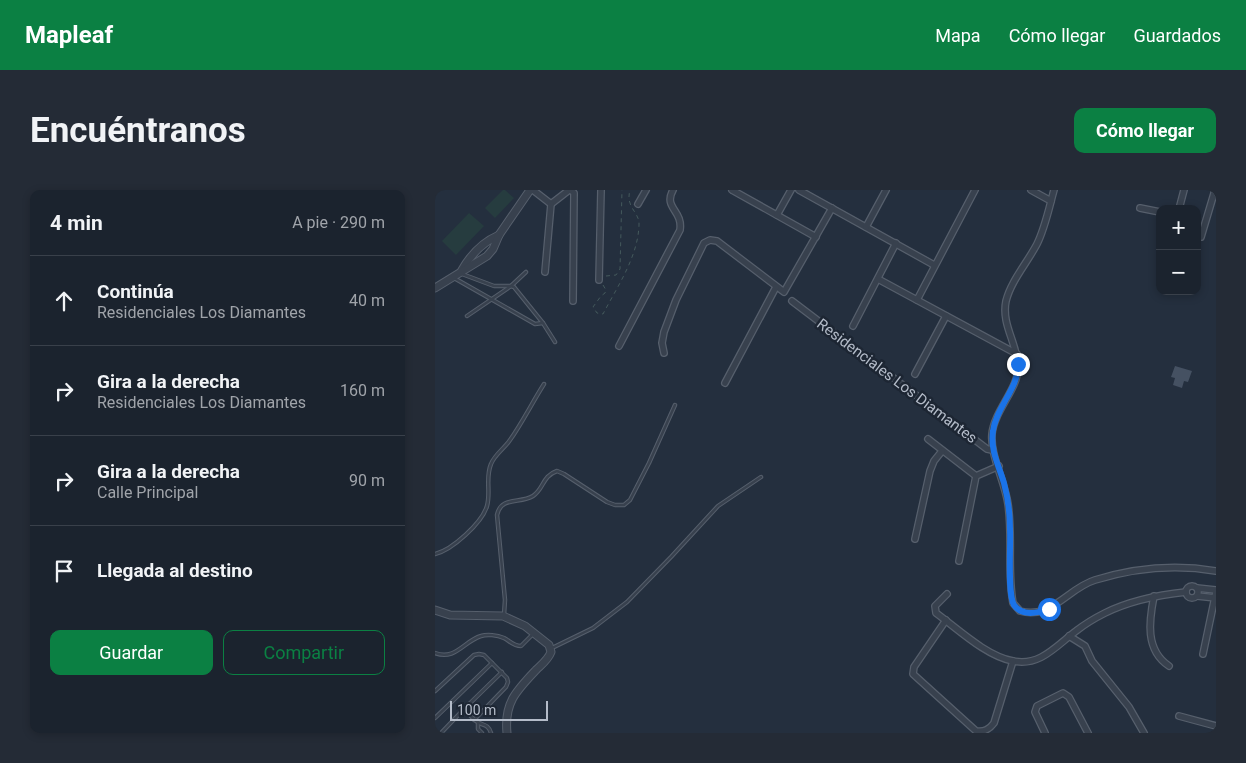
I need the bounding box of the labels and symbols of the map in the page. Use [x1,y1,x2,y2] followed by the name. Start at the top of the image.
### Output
[813,315,981,447] street label: Residenciales Los Diamantes
[1007,353,1030,376] route end
[1038,598,1061,621] route start
[450,698,547,721] scale bar

